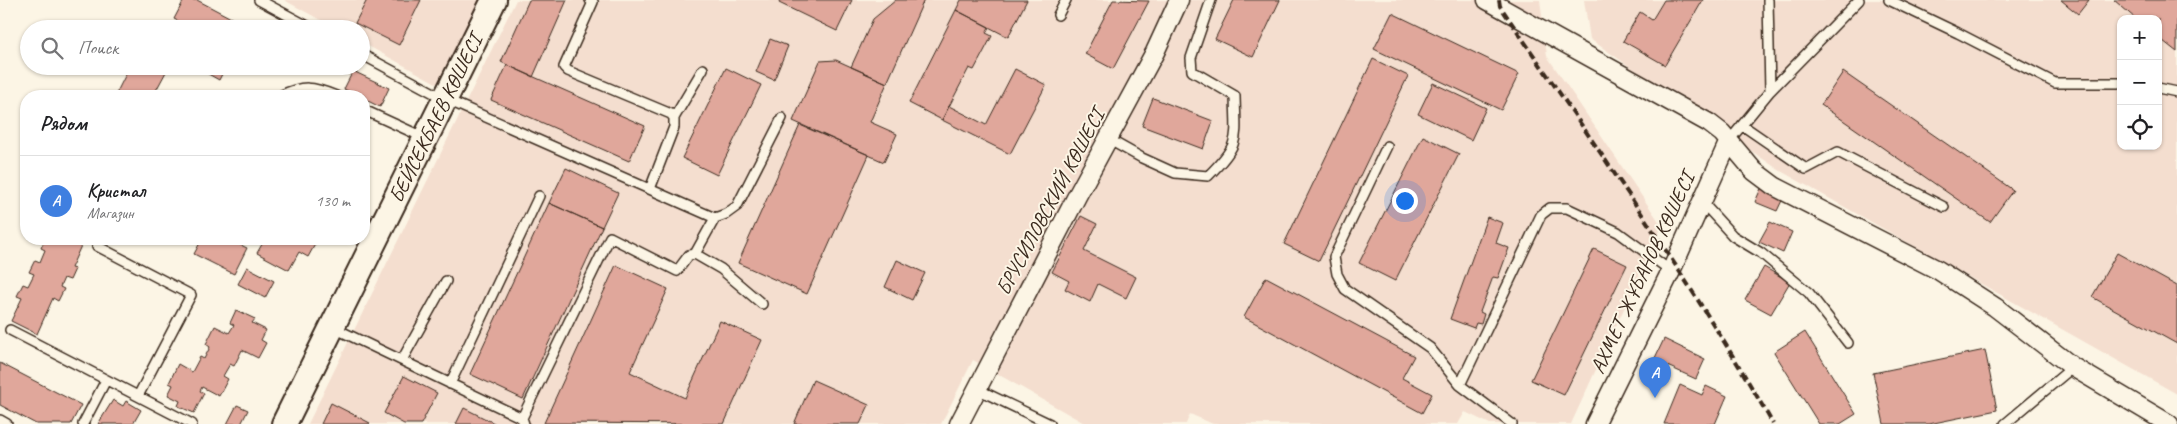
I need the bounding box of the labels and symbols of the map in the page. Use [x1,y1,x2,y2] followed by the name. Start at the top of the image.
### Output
[383,26,490,207] street label: БЕЙСЕКБАЕВ КӨШЕСІ
[990,101,1112,299] street label: БРУСИЛОВСКИЙ КӨШЕСІ
[1584,164,1702,378] street label: АХМЕТ ЖҰБАНОВ КӨШЕСІ
[1392,188,1418,214] your location
[1639,357,1671,398] pin: A

